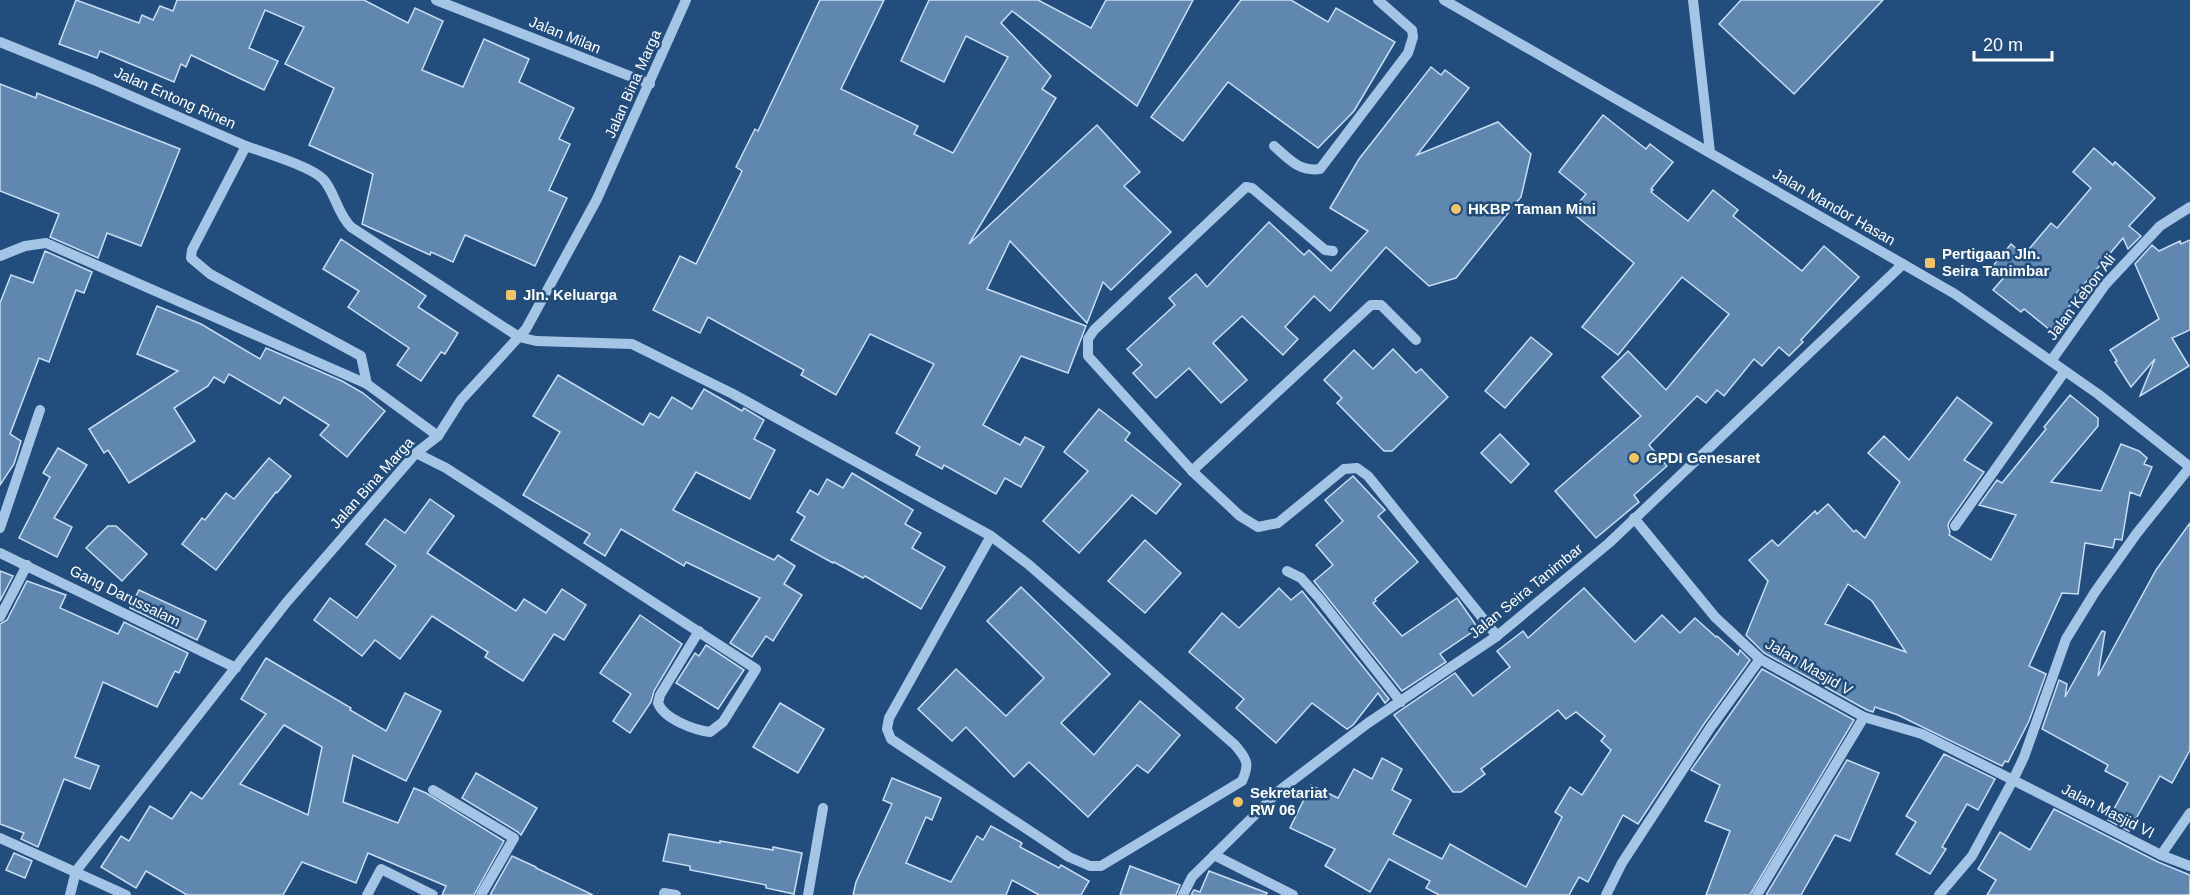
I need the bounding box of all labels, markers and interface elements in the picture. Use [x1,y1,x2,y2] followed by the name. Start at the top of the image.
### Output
[527,12,604,57] street label: Jalan Milan
[1974,24,2052,62] scale bar
[601,26,664,141] street label: Jalan Bina Marga
[1983,35,2023,55] text: 20 m
[112,63,238,132] street label: Jalan Entong Rinen
[1770,165,1898,249] street label: Jalan Mandor Hasan
[1468,200,1596,217] place label: HKBP Taman Mini
[1449,202,1463,216] marker: HKBP Taman Mini
[1942,245,2049,279] place label: Pertigaan Jln. Seira Tanimbar
[2043,250,2119,343] street label: Jalan Kebon Ali
[1923,256,1937,270] marker: Pertigaan Jln. Seira Tanimbar
[523,286,618,303] place label: Jln. Keluarga
[504,288,518,302] marker: Jln. Keluarga
[326,433,417,532] street label: Jalan Bina Marga
[1646,449,1760,466] place label: GPDI Genesaret
[1627,451,1641,465] marker: GPDI Genesaret
[1466,540,1586,641] street label: Jalan Seira Tanimbar
[67,561,183,630] street label: Gang Darussalam
[1763,635,1856,698] street label: Jalan Masjid V
[2059,780,2157,841] street label: Jalan Masjid VI
[1250,784,1328,818] place label: Sekretariat RW 06
[1231,795,1245,809] marker: Sekretariat RW 06

